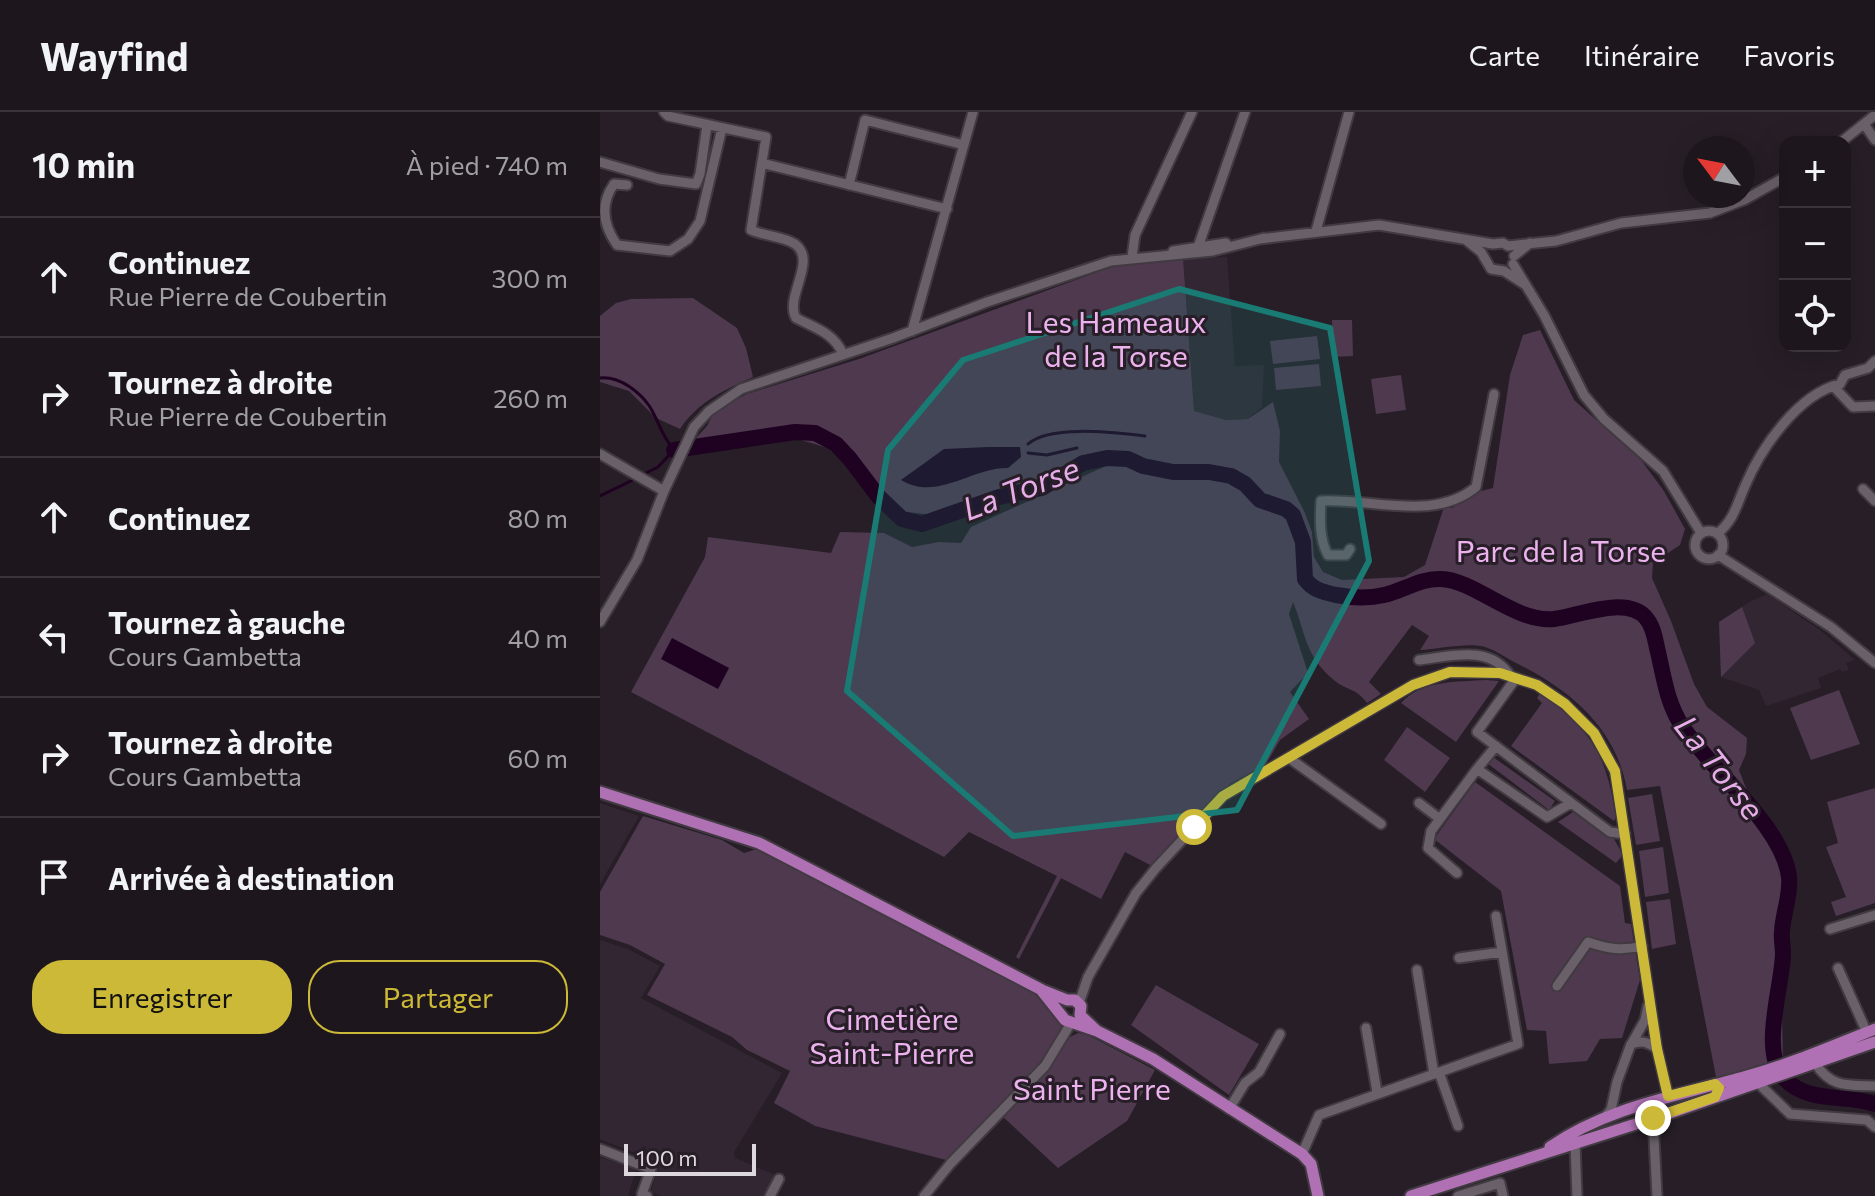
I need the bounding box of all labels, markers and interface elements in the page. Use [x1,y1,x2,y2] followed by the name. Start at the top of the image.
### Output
[40,32,188,79] text: Wayfind
[1469,38,1540,72] text: Carte
[1584,38,1699,72] text: Itinéraire
[1743,38,1835,72] text: Favoris
[1683,136,1755,208] north arrow
[1779,136,1851,352] map controls
[1779,136,1851,208] button: +
[32,143,135,185] text: 10 min
[406,149,568,180] text: À pied · 740 m
[1779,208,1851,280] button: −
[108,243,251,280] text: Continuez
[32,255,76,299] icon: ahead
[492,262,568,293] text: 300 m
[108,280,388,311] text: Rue Pierre de Coubertin
[1779,280,1851,352] button: locate
[1026,302,1207,373] park label: Les Hameaux de la Torse
[108,363,332,400] text: Tournez à droite
[32,375,76,419] icon: right
[493,382,568,413] text: 260 m
[108,400,388,431] text: Rue Pierre de Coubertin
[956,447,1085,528] water label: La Torse
[32,495,76,539] icon: ahead
[108,499,251,536] text: Continuez
[508,502,568,533] text: 80 m
[1456,531,1666,568] park label: Parc de la Torse
[108,603,345,640] text: Tournez à gauche
[32,615,76,659] icon: left
[508,622,568,653] text: 40 m
[108,640,302,671] text: Cours Gambetta
[1667,706,1774,827] water label: La Torse
[108,723,332,760] text: Tournez à droite
[32,735,76,779] icon: right
[508,742,568,773] text: 60 m
[108,760,302,791] text: Cours Gambetta
[1176,809,1212,845] route start
[32,855,76,899] icon: arrive
[108,859,395,896] text: Arrivée à destination
[32,960,292,1034] button: Enregistrer
[308,960,568,1034] button: Partager
[810,999,974,1070] park label: Cimetière Saint-Pierre
[1013,1069,1171,1106] park label: Saint Pierre
[1635,1100,1671,1136] route end
[624,1140,756,1176] scale bar
[636,1144,698,1171] text: 100 m

